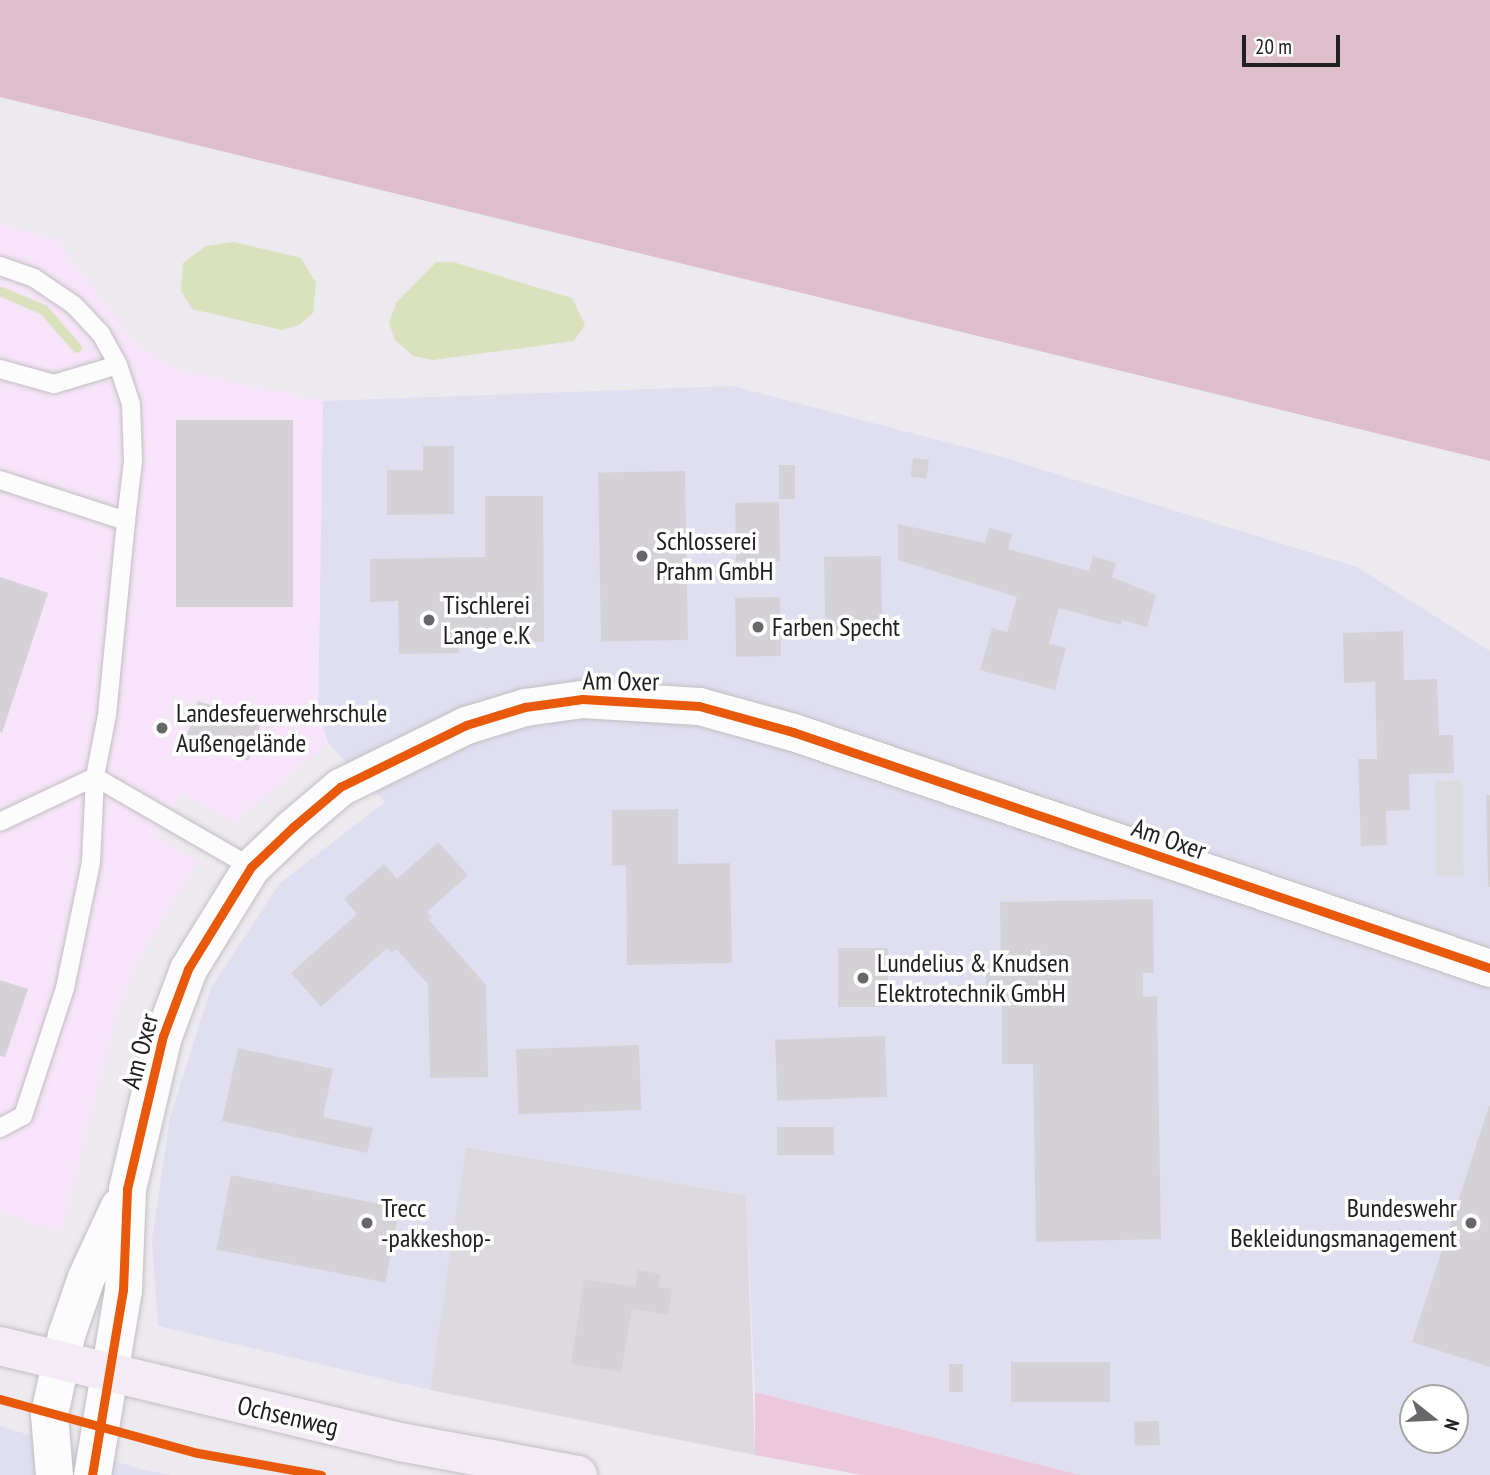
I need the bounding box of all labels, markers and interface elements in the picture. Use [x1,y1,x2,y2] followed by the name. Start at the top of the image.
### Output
[1245,21,1343,65] scale bar
[1255,33,1292,60] text: 20 m
[656,525,773,586] place label: Schlosserei Prahm GmbH
[634,548,650,564] marker: Schlosserei Prahm GmbH
[443,589,531,650] place label: Tischlerei Lange e.K
[772,611,900,643] place label: Farben Specht
[421,612,437,628] marker: Tischlerei Lange e.K
[750,619,766,635] marker: Farben Specht
[583,665,659,697] street label: Am Oxer
[176,697,387,758] place label: Landesfeuerwehrschule Außengelände
[154,720,170,736] marker: Landesfeuerwehrschule Außengelände
[1128,812,1210,866] street label: Am Oxer
[877,947,1069,1009] place label: Lundelius & Knudsen Elektrotechnik GmbH
[855,970,871,986] marker: Lundelius & Knudsen Elektrotechnik GmbH
[115,1010,165,1092] street label: Am Oxer
[381,1192,491,1254] place label: Trecc -pakkeshop-
[1230,1192,1457,1254] place label: Bundeswehr Bekleidungsmanagement
[359,1215,375,1231] marker: Trecc -pakkeshop-
[1463,1215,1479,1231] marker: Bundeswehr Bekleidungsmanagement
[1399,1384,1469,1454] north arrow
[234,1389,342,1443] street label: Ochsenweg
[1439,1416,1465,1433] text: N

